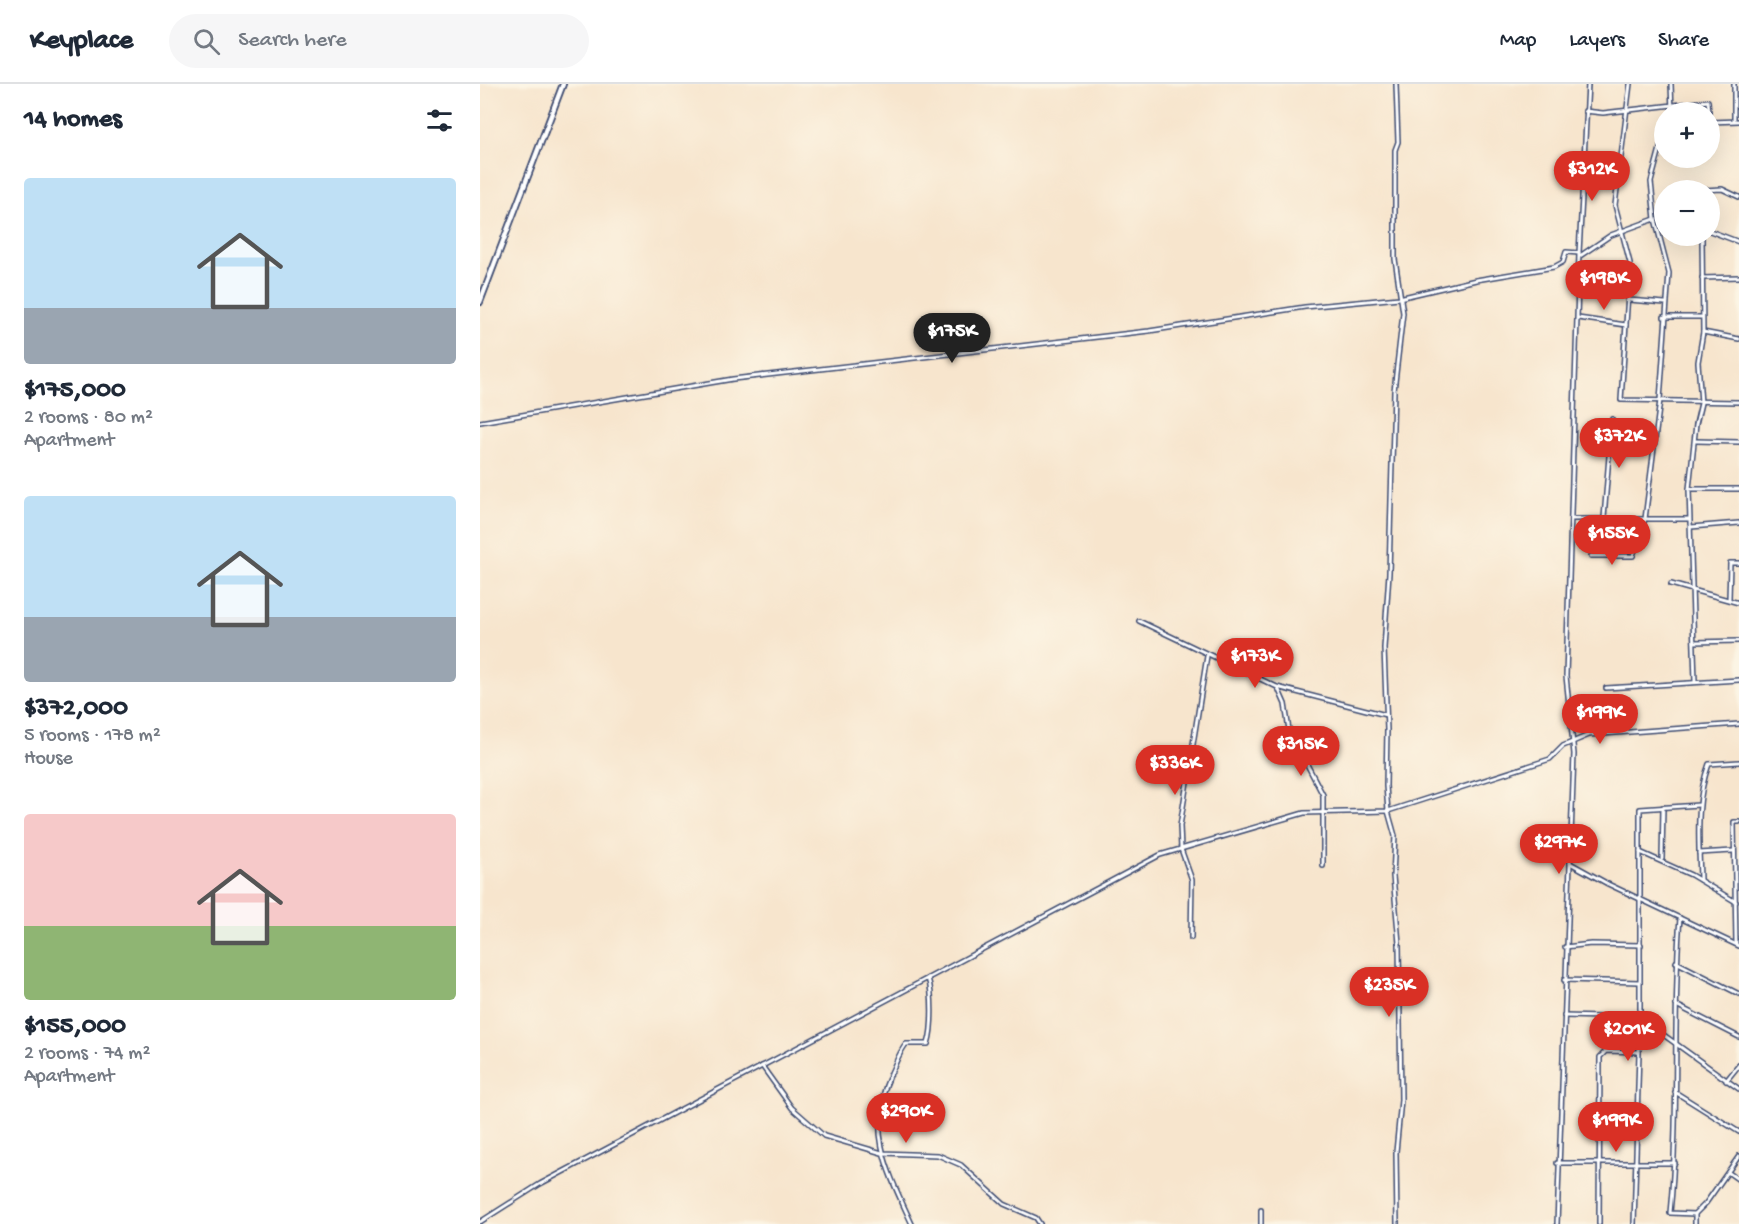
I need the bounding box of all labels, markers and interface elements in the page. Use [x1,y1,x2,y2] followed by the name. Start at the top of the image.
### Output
[169,14,589,68] search box
[30,25,133,58] text: Keyplace
[190,25,223,58] icon: search
[238,28,347,54] text: Search here
[1500,29,1536,54] text: Map
[1569,29,1625,54] text: Layers
[1658,29,1709,54] text: Share
[1654,102,1720,246] map controls
[1654,102,1720,168] button: +
[423,104,456,137] icon: filters
[24,105,122,136] text: 14 homes
[1550,151,1634,202] pin: $312K
[1568,159,1616,182] text: $312K
[1654,180,1720,246] button: −
[186,217,294,325] icon: home
[1562,260,1646,311] pin: $198K
[1579,268,1629,291] text: $198K
[910,313,994,364] pin: $175K
[928,321,977,344] text: $175K
[24,376,126,407] text: $175,000
[24,407,153,430] text: 2 rooms · 80 m²
[1577,418,1661,469] pin: $372K
[1594,426,1644,449] text: $372K
[24,430,114,453] text: Apartment
[1570,515,1654,566] pin: $155K
[1587,523,1637,546] text: $155K
[186,535,294,643] icon: home
[1213,638,1297,689] pin: $173K
[1231,646,1279,669] text: $173K
[24,694,128,725] text: $372,000
[1558,694,1642,745] pin: $199K
[1576,702,1624,725] text: $199K
[24,725,161,748] text: 5 rooms · 178 m²
[1259,726,1343,777] pin: $315K
[1277,734,1325,757] text: $315K
[1133,745,1217,796] pin: $336K
[24,748,73,771] text: House
[1150,753,1200,776] text: $336K
[1517,824,1601,875] pin: $297K
[1534,832,1584,855] text: $297K
[186,853,294,961] icon: home
[1347,967,1431,1018] pin: $235K
[1364,975,1414,998] text: $235K
[1586,1011,1670,1062] pin: $201K
[24,1012,126,1043] text: $155,000
[1603,1019,1653,1042] text: $201K
[24,1043,150,1066] text: 2 rooms · 74 m²
[24,1066,114,1089] text: Apartment
[864,1093,948,1144] pin: $290K
[880,1101,932,1124] text: $290K
[1574,1102,1658,1153] pin: $199K
[1592,1110,1640,1133] text: $199K

